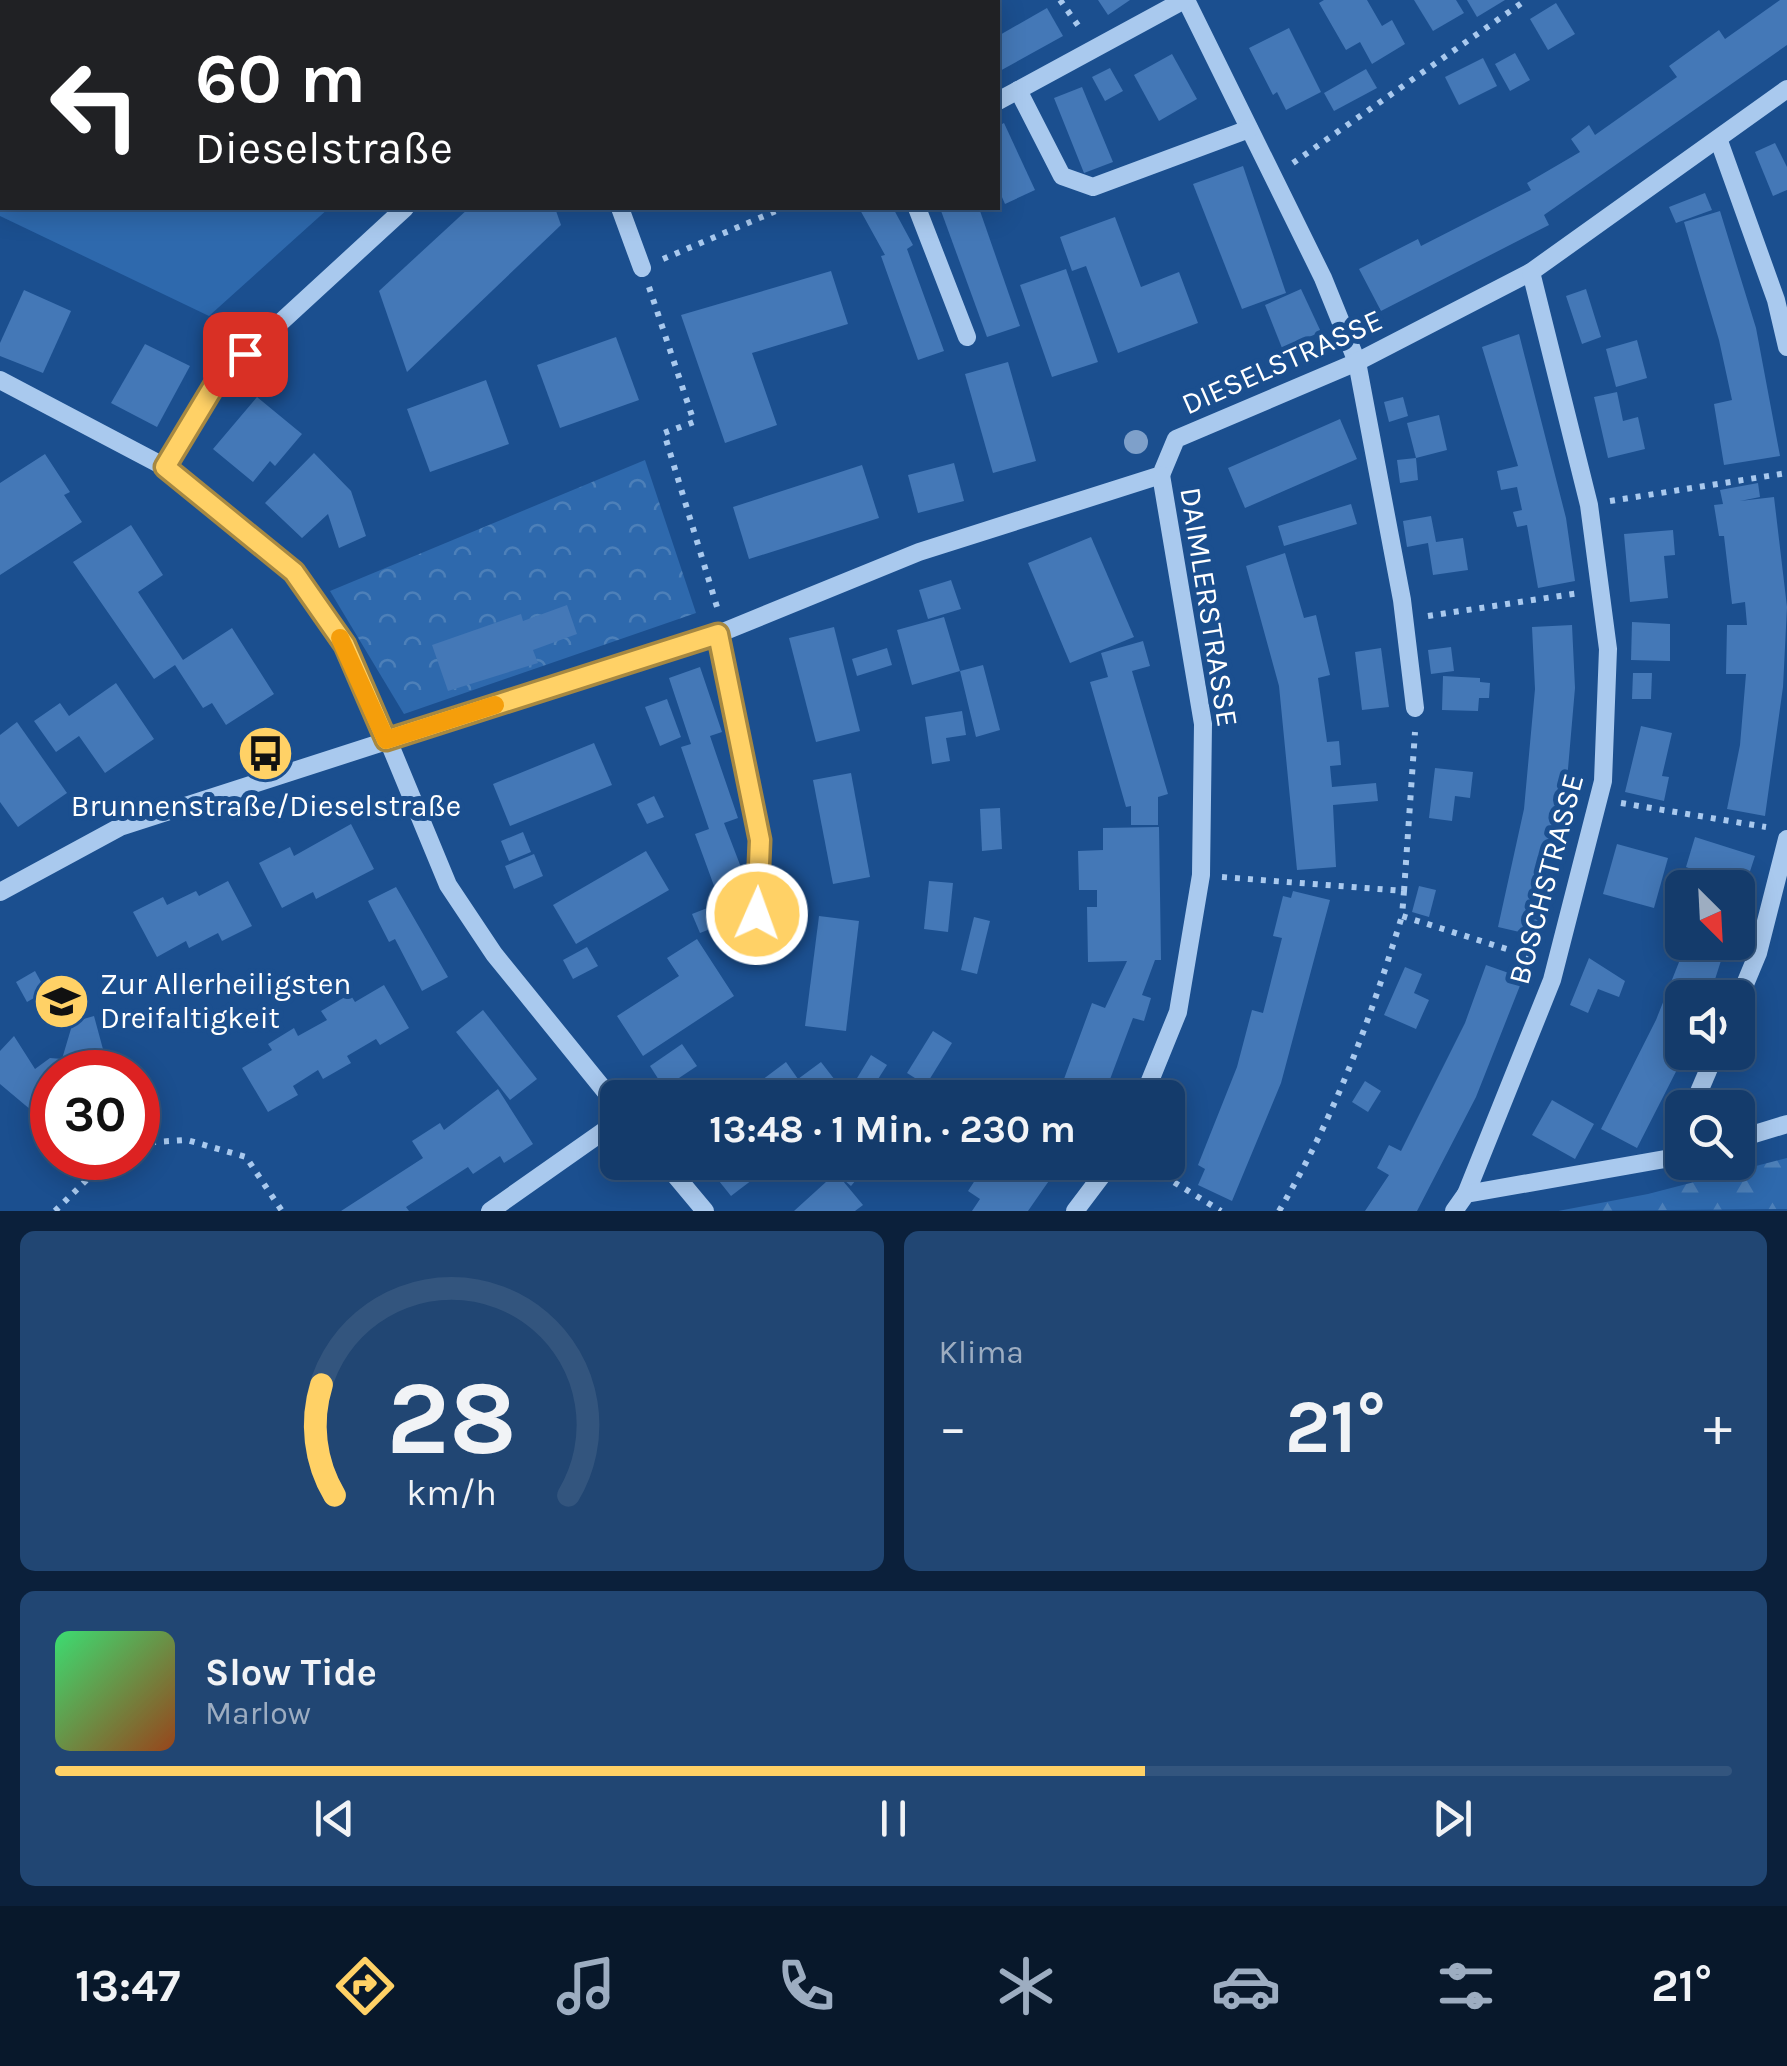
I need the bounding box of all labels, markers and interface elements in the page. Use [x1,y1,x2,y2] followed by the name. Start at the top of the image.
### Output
[195,38,366,120] text: 60 m
[30,40,160,170] icon: left
[195,122,453,174] text: Dieselstraße
[1176,302,1388,422] street label: DIESELSTRASSE
[203,312,288,397] pin
[218,327,273,382] icon: arrive
[1172,485,1246,729] street label: DAIMLERSTRASSE
[236,723,296,783] bus stop icon: Brunnenstraße/Dieselstraße
[1501,770,1591,988] street label: BOSCHSTRASSE
[71,788,461,824] place label: Brunnenstraße/Dieselstraße
[705,862,809,966] position arrow
[1665,870,1755,960] north arrow
[1665,870,1755,1180] map controls
[100,966,351,1036] place label: Zur Allerheiligsten Dreifaltigkeit
[31,971,91,1031] school or university icon: Zur Allerheiligsten Dreifaltigkeit
[1665,980,1755,1070] button: sound
[30,1050,160,1180] speed limit sign: 30
[1665,1090,1755,1180] button: search
[709,1107,1076,1152] text: 13:48 · 1 Min. · 230 m
[939,1334,1024,1371] text: Klima
[387,1358,517,1479] text: 28
[1285,1383,1386,1471] text: 21°
[939,1395,967,1459] text: −
[1703,1395,1732,1459] text: +
[406,1472,497,1514] text: km/h
[205,1650,377,1695] text: Slow Tide
[205,1695,311,1732] text: Marlow
[307,1791,362,1846] icon: previous
[866,1791,921,1846] icon: pause
[1425,1791,1480,1846] icon: next
[330,1951,400,2021] icon: directions
[551,1951,621,2021] icon: music
[771,1951,841,2021] icon: phone
[991,1951,1061,2021] icon: climate
[1211,1951,1281,2021] icon: car
[1431,1951,1501,2021] icon: filters
[75,1960,180,2012] text: 13:47
[1651,1960,1712,2012] text: 21°

